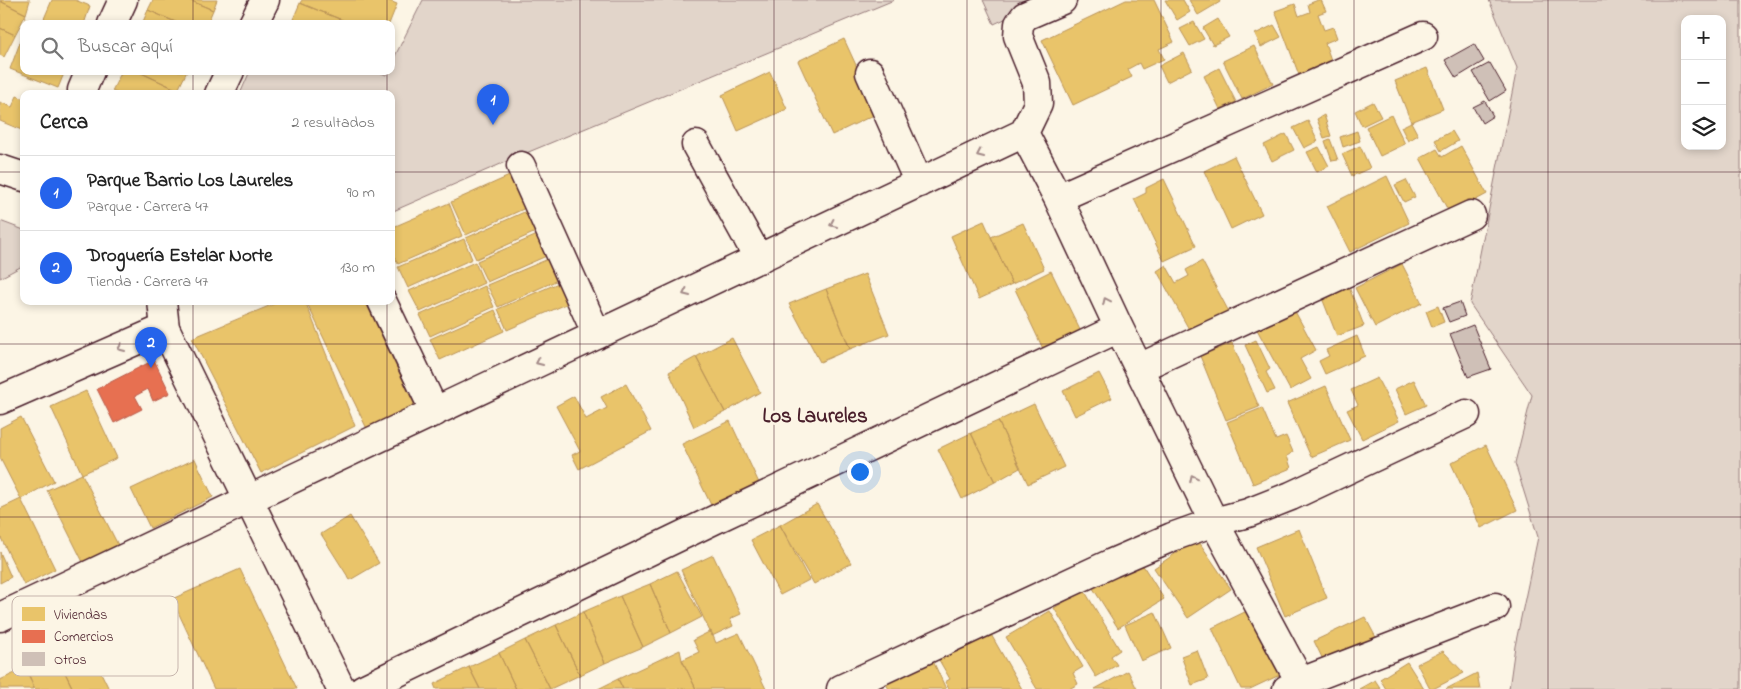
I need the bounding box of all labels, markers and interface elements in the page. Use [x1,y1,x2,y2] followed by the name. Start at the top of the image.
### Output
[1681,15,1726,150] map controls
[1681,15,1726,60] button: +
[20,20,395,75] search box
[38,34,66,62] icon: search
[78,34,173,61] text: Buscar aquí
[1681,60,1726,105] button: −
[477,84,509,125] pin: 1
[1681,105,1726,150] button: layers
[40,108,88,138] text: Cerca
[292,111,375,135] text: 2 resultados
[976,148,985,158] one-way arrow
[87,168,293,195] text: Parque Barrio Los Laureles
[53,181,59,205] text: 1
[347,181,375,205] text: 90 m
[87,195,209,219] text: Parque · Carrera 47
[829,217,838,228] one-way arrow
[87,243,273,270] text: Droguería Estelar Norte
[52,256,60,280] text: 2
[340,256,375,280] text: 130 m
[87,270,208,294] text: Tienda · Carrera 47
[682,287,691,297] one-way arrow
[1102,297,1113,306] one-way arrow
[135,327,167,368] pin: 2
[117,341,126,352] one-way arrow
[535,356,544,366] one-way arrow
[762,402,868,432] district label: Los Laureles
[847,459,873,485] your location
[1189,474,1199,483] one-way arrow
[12,596,178,676] legend
[53,605,107,626] text: Viviendas
[54,627,114,648] text: Comercios
[54,650,87,671] text: Otros

